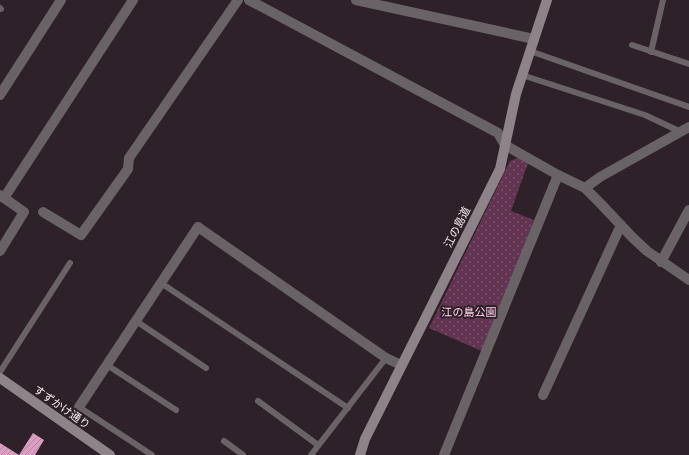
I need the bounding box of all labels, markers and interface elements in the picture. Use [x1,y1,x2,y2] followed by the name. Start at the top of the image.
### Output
[442,205,473,250] street label: 江の島道
[442,306,497,319] park label: 江の島公園
[31,383,92,432] street label: すずかけ通り

